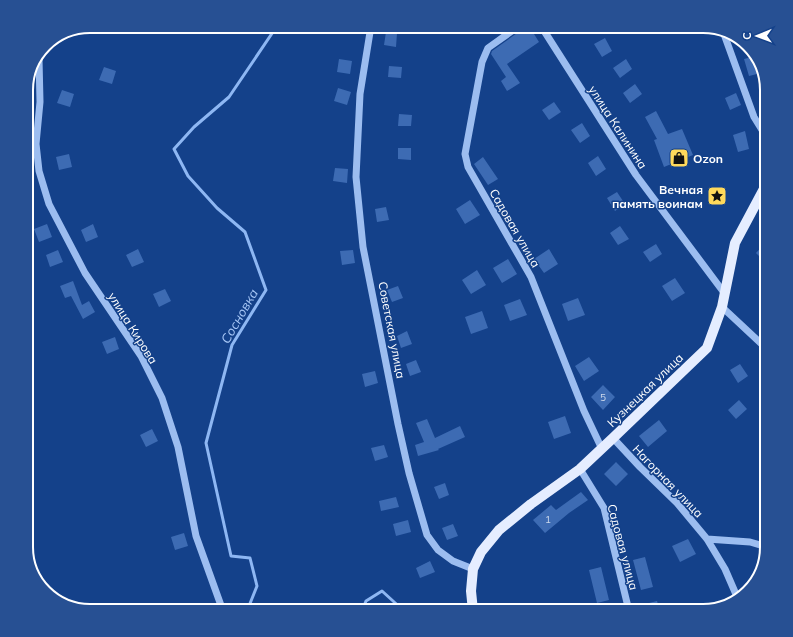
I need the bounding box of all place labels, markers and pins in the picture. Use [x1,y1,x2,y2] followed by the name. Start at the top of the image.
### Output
[668,147,690,169] shop icon: Ozon
[693,151,723,166] place label: Ozon
[612,182,703,211] place label: Вечная память воинам
[706,185,728,207] place icon: Вечная память воинам

